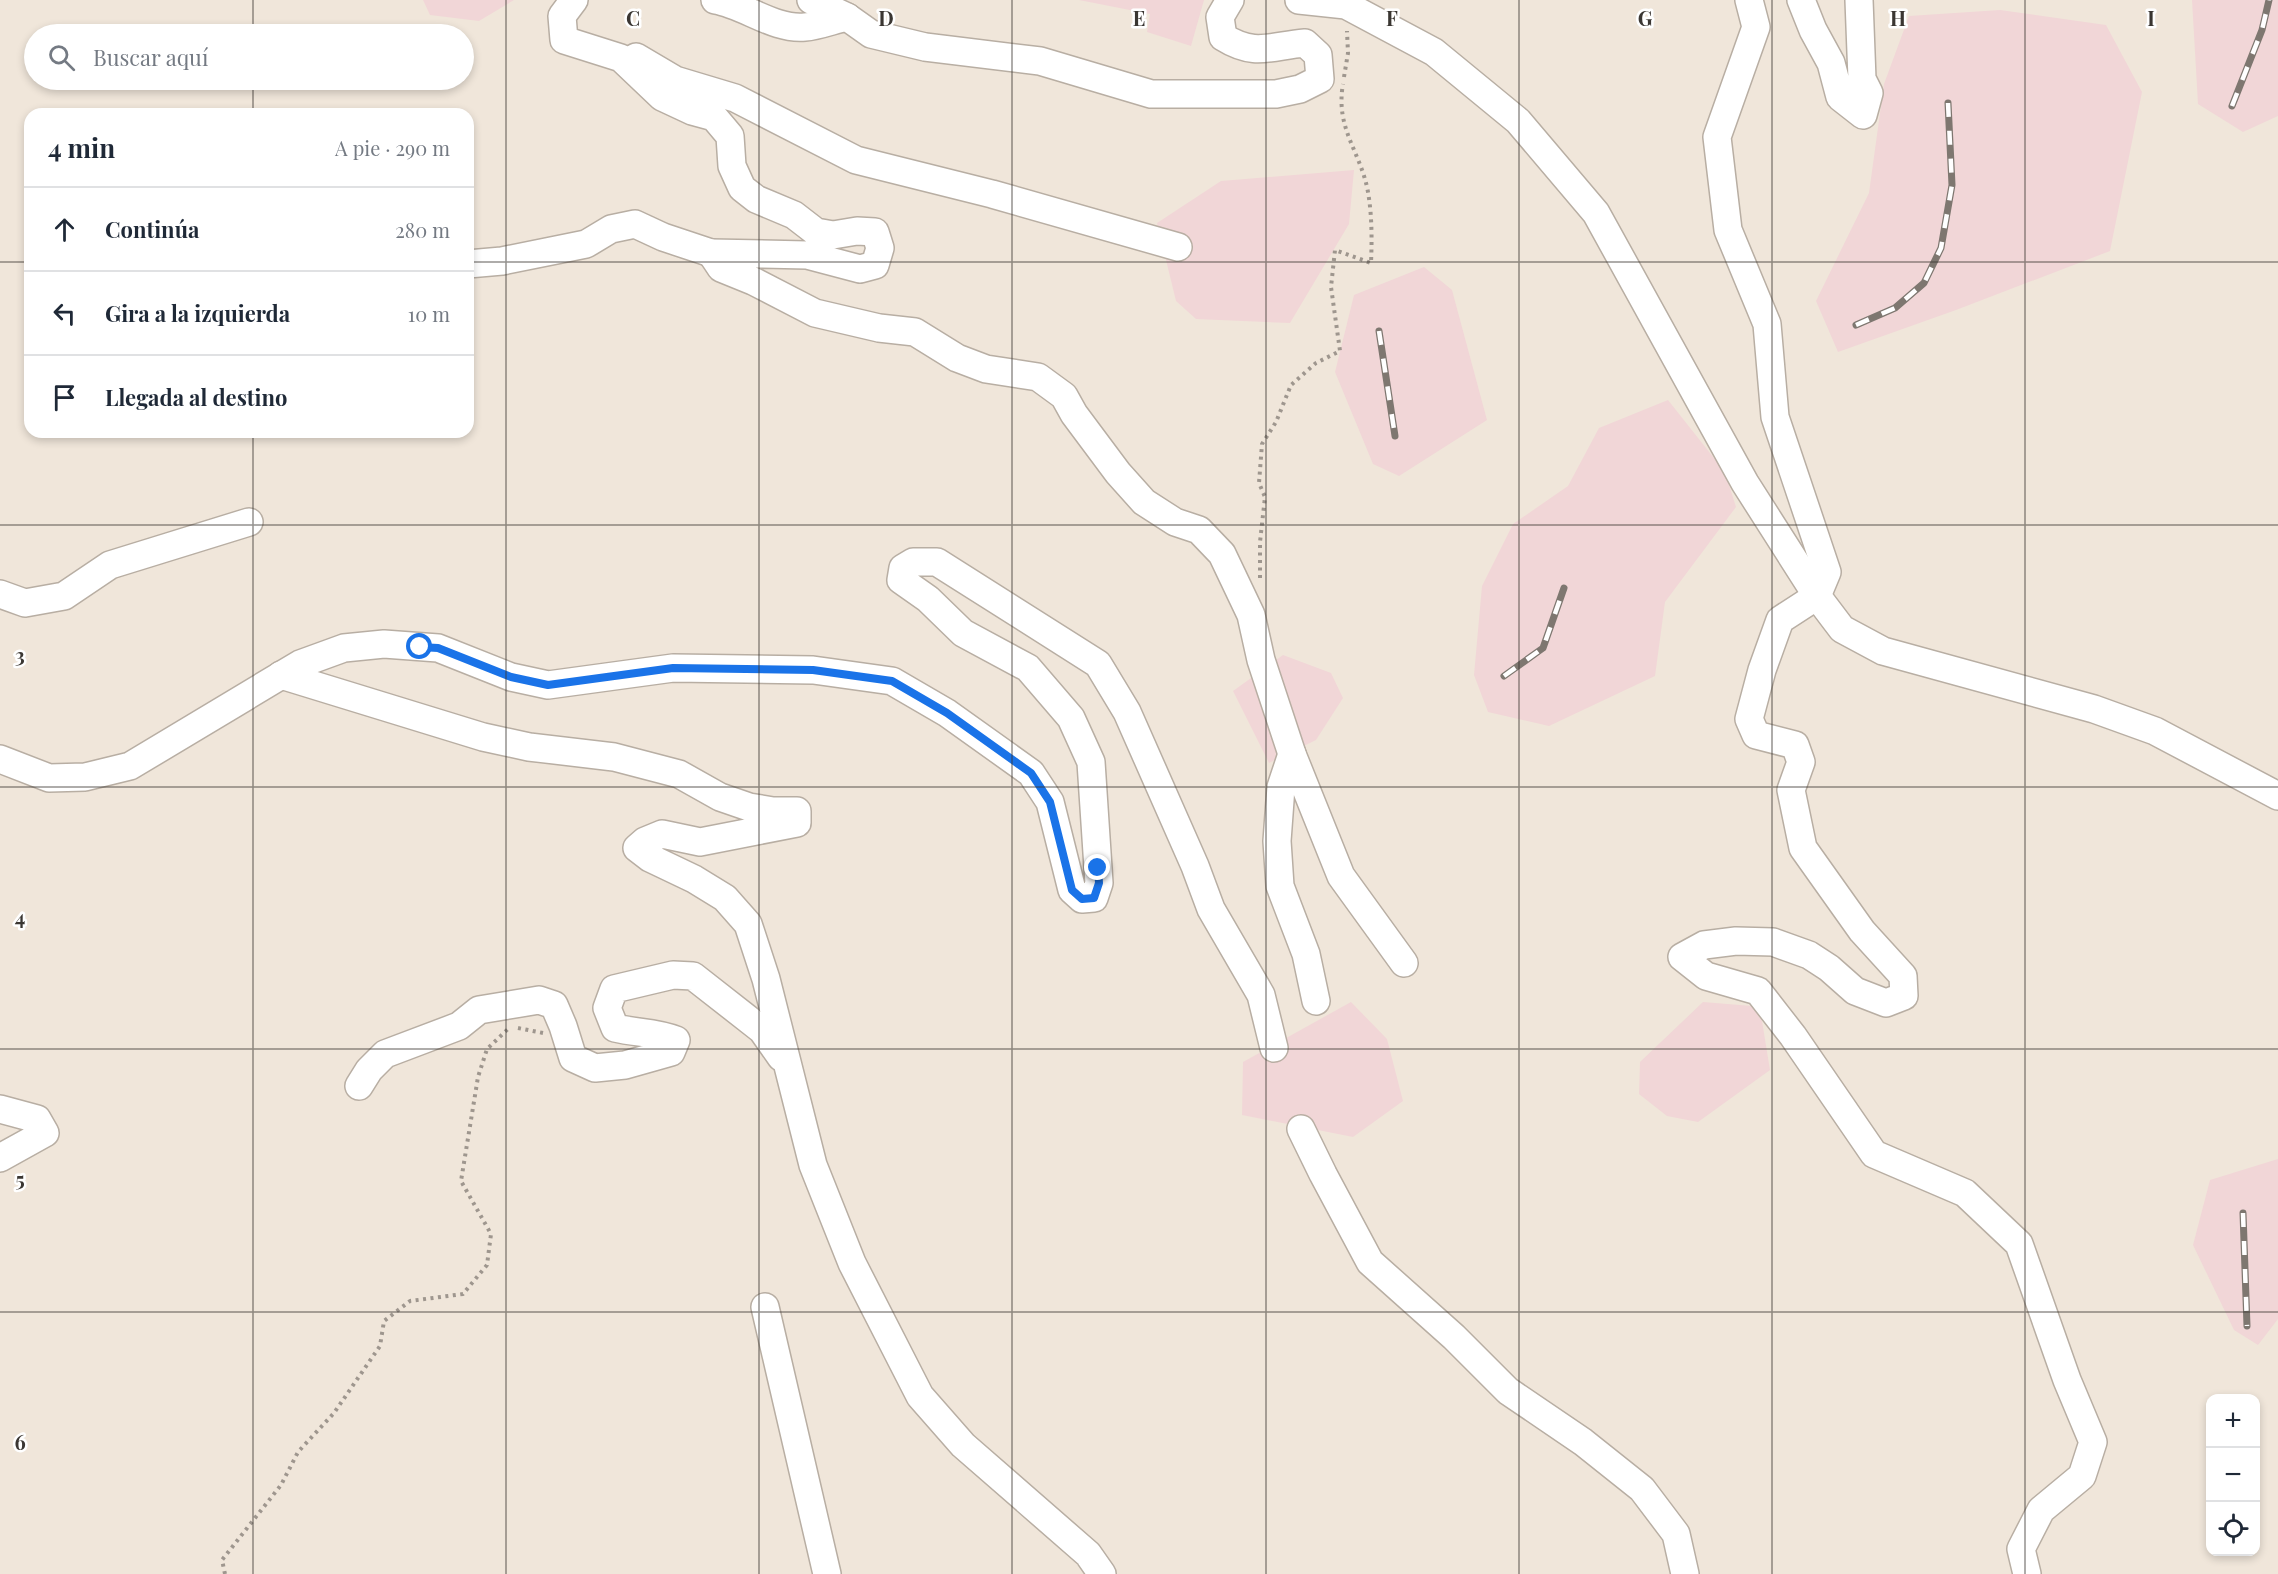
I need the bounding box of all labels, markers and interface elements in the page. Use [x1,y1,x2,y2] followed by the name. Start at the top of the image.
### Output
[626,4,640,31] text: C
[878,4,894,31] text: D
[1133,4,1145,31] text: E
[1386,4,1398,31] text: F
[1638,4,1653,31] text: G
[1890,4,1906,31] text: H
[2147,4,2155,31] text: I
[24,24,474,90] search box
[45,41,78,74] icon: search
[93,42,208,72] text: Buscar aquí
[48,130,115,165] text: 4 min
[335,134,450,161] text: A pie · 290 m
[48,213,81,246] icon: ahead
[105,214,199,244] text: Continúa
[395,216,450,243] text: 280 m
[48,297,81,330] icon: left
[105,298,290,328] text: Gira a la izquierda
[408,300,450,327] text: 10 m
[48,381,81,414] icon: arrive
[105,382,287,412] text: Llegada al destino
[406,633,432,659] route start
[15,641,25,668] text: 3
[1084,854,1110,880] route end
[15,903,25,930] text: 4
[15,1165,25,1192] text: 5
[2206,1394,2260,1556] map controls
[2206,1394,2260,1448] button: +
[14,1428,26,1455] text: 6
[2206,1448,2260,1502] button: −
[2206,1502,2260,1556] button: locate

